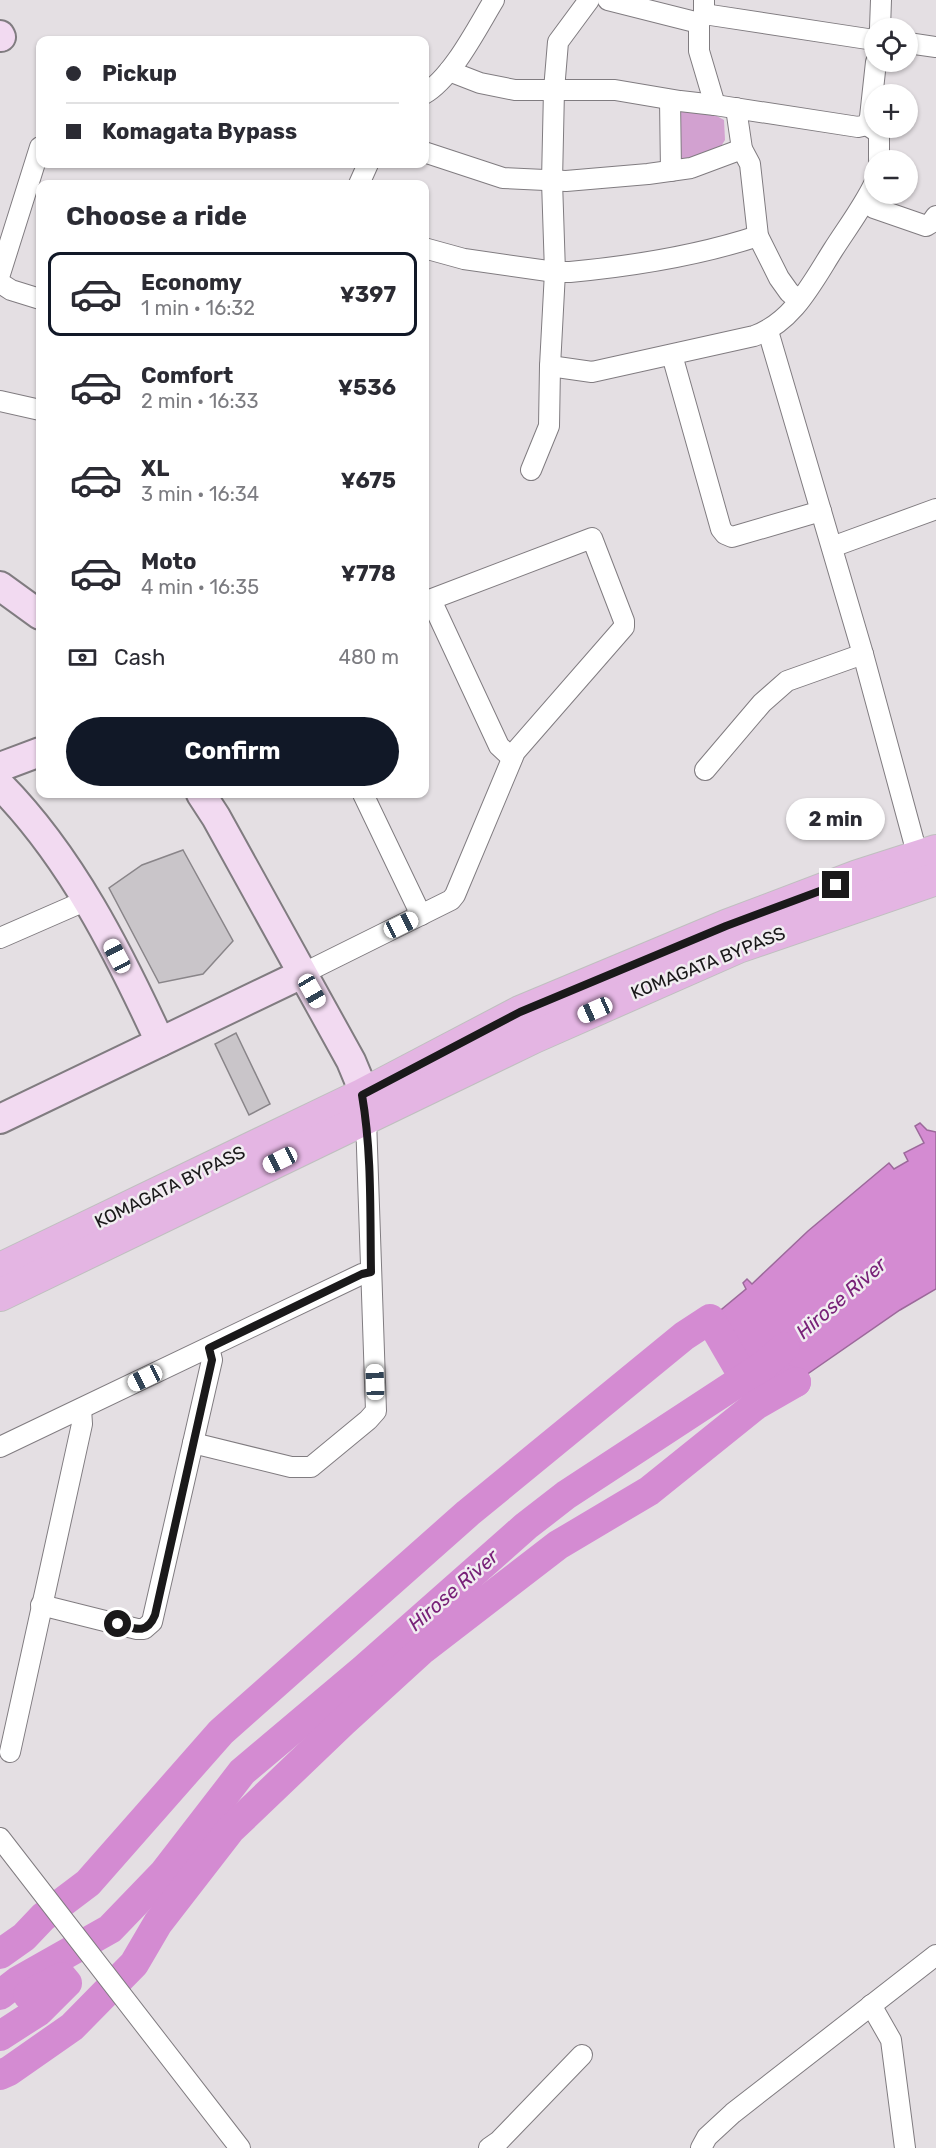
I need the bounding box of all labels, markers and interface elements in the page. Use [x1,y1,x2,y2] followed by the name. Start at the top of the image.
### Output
[864,18,918,204] map controls
[864,18,918,72] button: locate
[102,60,177,87] text: Pickup
[864,84,918,138] button: +
[102,118,297,145] text: Komagata Bypass
[864,150,918,204] button: −
[66,200,247,232] text: Choose a ride
[69,267,123,321] icon: car
[141,269,242,296] text: Economy
[340,281,396,308] text: ¥397
[141,296,255,320] text: 1 min · 16:32
[69,360,123,414] icon: car
[141,362,233,389] text: Comfort
[338,374,396,401] text: ¥536
[141,389,259,413] text: 2 min · 16:33
[69,453,123,507] icon: car
[141,455,169,482] text: XL
[340,467,396,494] text: ¥675
[141,482,259,506] text: 3 min · 16:34
[69,546,123,600] icon: car
[141,548,196,575] text: Moto
[341,560,396,587] text: ¥778
[141,575,259,599] text: 4 min · 16:35
[66,641,99,674] icon: cash
[114,644,165,671] text: Cash
[338,645,399,669] text: 480 m
[66,717,399,786] button: Confirm
[786,798,886,840] callout: 2 min
[808,807,863,831] text: 2 min
[822,871,849,898] route end
[381,909,421,941] car
[628,922,788,1004] street label: KOMAGATA BYPASS
[101,936,133,976] car
[295,971,329,1011] car
[575,994,615,1026] car
[91,1141,249,1233] street label: KOMAGATA BYPASS
[260,1144,300,1176] car
[791,1251,892,1344] water label: Hirose River
[125,1362,165,1394] car
[365,1364,385,1400] car
[403,1543,504,1636] water label: Hirose River
[104,1610,131,1637] route start

